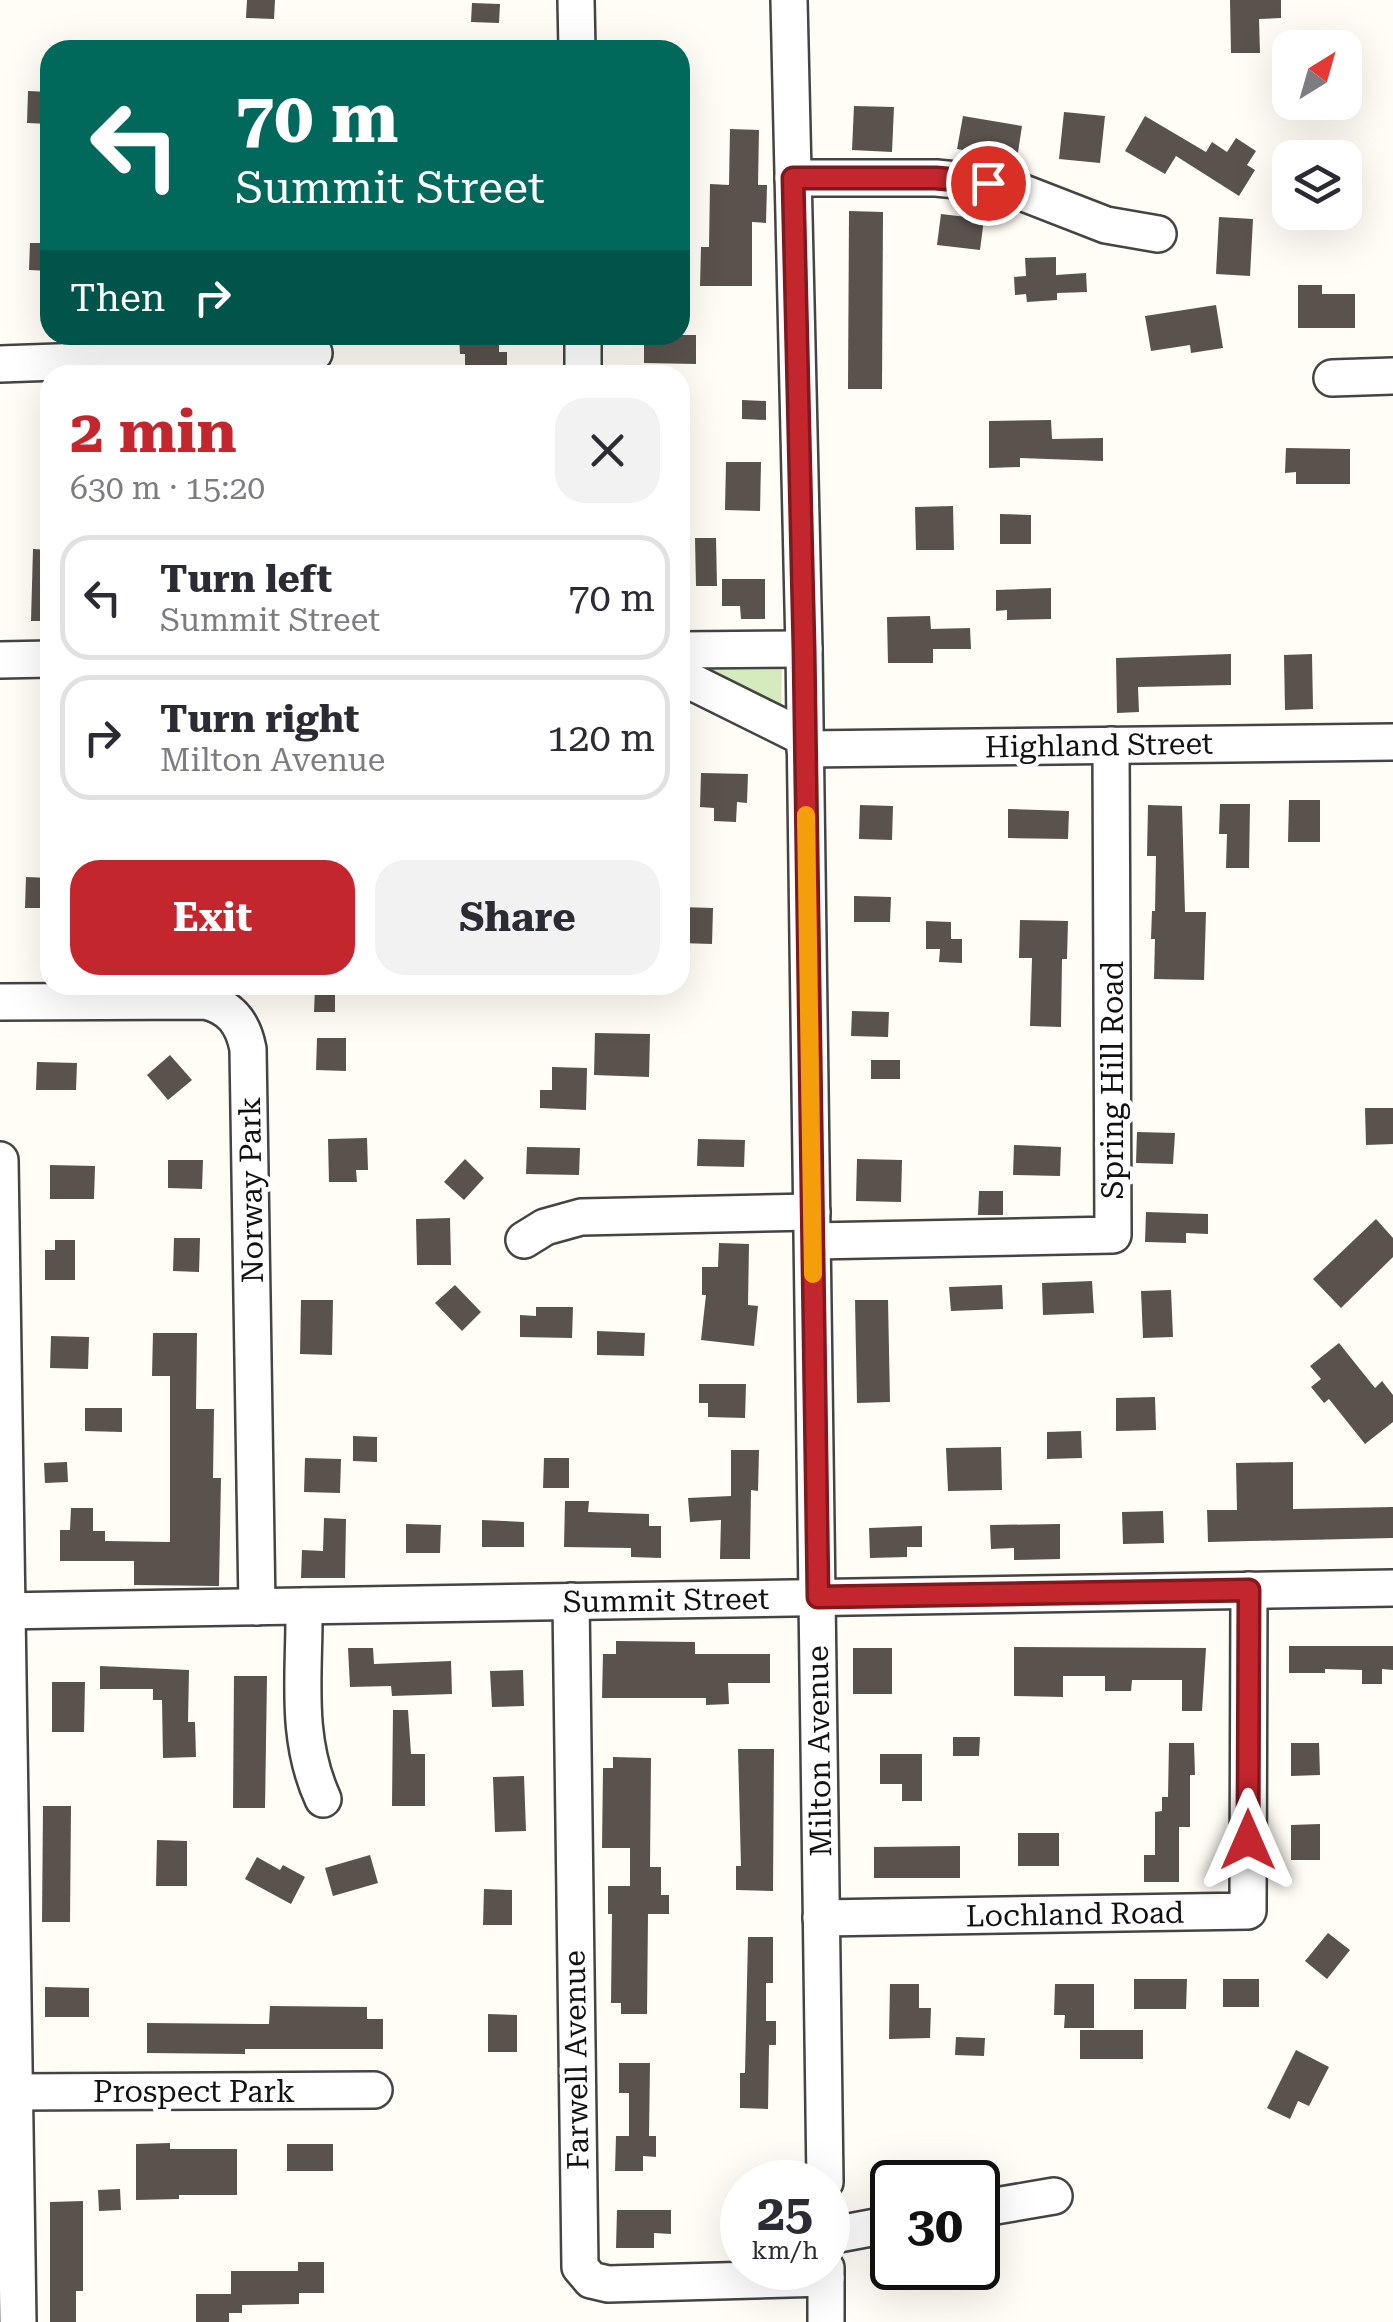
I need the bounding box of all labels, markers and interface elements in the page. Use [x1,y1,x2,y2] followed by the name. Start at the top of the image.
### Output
[1272,30,1362,120] north arrow
[1272,30,1362,230] map controls
[235,77,399,159] text: 70 m
[70,80,200,210] icon: left
[1272,140,1362,230] button: layers
[946,141,1031,226] pin
[961,156,1016,211] icon: arrive
[235,161,545,214] text: Summit Street
[185,270,240,325] icon: right
[70,276,165,320] text: Then
[70,396,237,467] text: 2 min
[555,398,660,503] button: close
[70,469,265,507] text: 630 m · 15:20
[160,557,332,601] text: Turn left
[75,570,130,625] icon: left
[568,576,655,620] text: 70 m
[160,601,380,639] text: Summit Street
[160,697,359,741] text: Turn right
[75,710,130,765] icon: right
[547,716,655,760] text: 120 m
[985,726,1213,764] street label: Highland Street
[160,741,385,779] text: Milton Avenue
[70,860,355,975] button: Exit
[375,860,660,975] button: Share
[1095,961,1130,1199] street label: Spring Hill Road
[232,1097,270,1283] street label: Norway Park
[562,1581,770,1619] street label: Summit Street
[800,1645,838,1857] street label: Milton Avenue
[1196,1788,1300,1892] position arrow
[966,1895,1184,1933] street label: Lochland Road
[557,1950,595,2170] street label: Farwell Avenue
[93,2074,295,2109] street label: Prospect Park
[870,2160,1000,2290] speed limit sign: 30
[757,2184,813,2242] text: 25
[752,2236,818,2265] text: km/h

